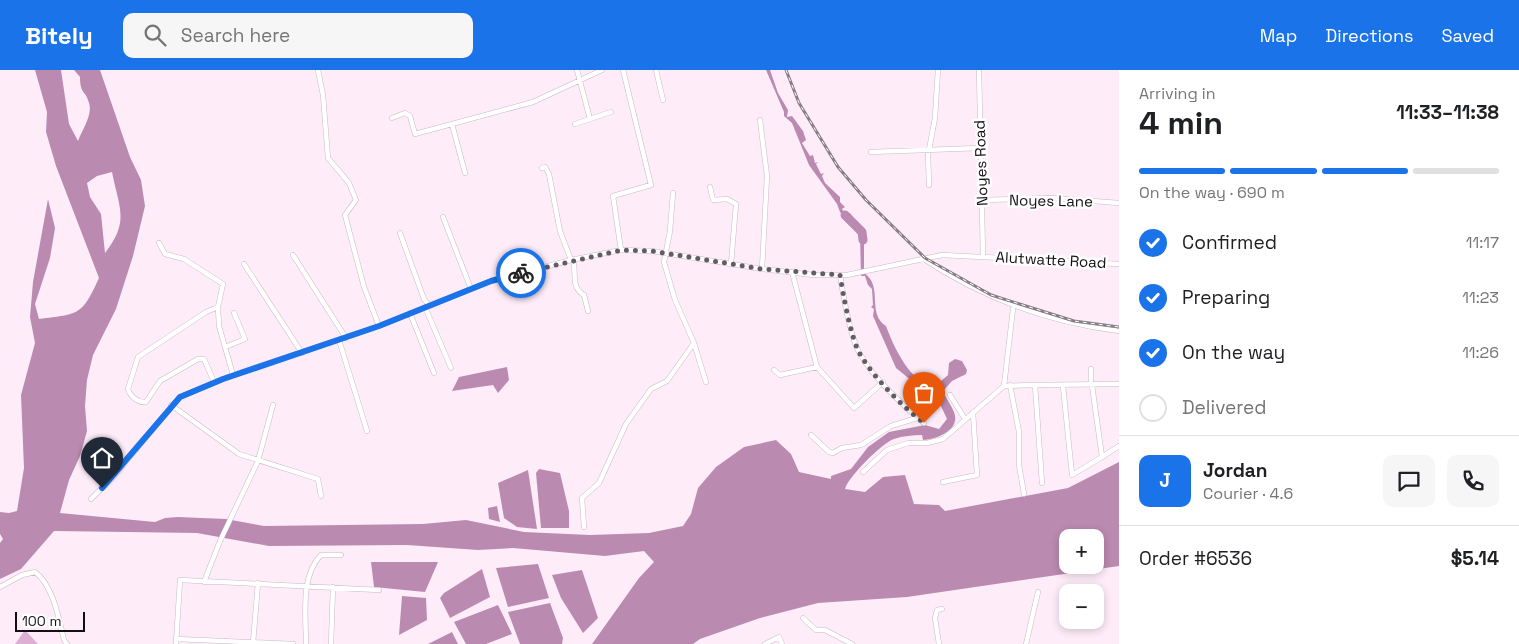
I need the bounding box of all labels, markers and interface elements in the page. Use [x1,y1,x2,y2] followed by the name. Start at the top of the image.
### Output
[123,13,473,58] search box
[25,20,93,51] text: Bitely
[141,21,169,49] icon: search
[181,23,290,48] text: Search here
[1260,24,1297,47] text: Map
[1325,24,1414,47] text: Directions
[1442,24,1494,47] text: Saved
[1139,83,1216,104] text: Arriving in
[1396,100,1499,125] text: 11:33–11:38
[1139,103,1223,143] text: 4 min
[970,120,991,206] street label: Noyes Road
[1139,182,1285,203] text: On the way · 690 m
[1009,190,1093,211] street label: Noyes Lane
[1139,229,1167,257] icon: check
[1182,230,1277,255] text: Confirmed
[1466,232,1499,253] text: 11:17
[995,247,1107,272] street label: Alutwatte Road
[496,248,546,298] courier
[507,259,535,287] icon: bike
[1139,284,1167,312] icon: check
[1182,285,1270,310] text: Preparing
[1462,287,1499,308] text: 11:23
[1139,339,1167,367] icon: check
[1182,340,1285,365] text: On the way
[1462,342,1499,363] text: 11:26
[903,372,945,423] pin
[910,379,938,407] icon: bag
[1182,395,1267,420] text: Delivered
[81,437,123,488] pin
[88,444,116,472] icon: home
[1383,455,1435,507] button: chat
[1447,455,1499,507] button: phone
[1203,458,1268,483] text: Jordan
[1159,468,1171,493] text: J
[1203,483,1293,504] text: Courier · 4.6
[1059,529,1104,629] map controls
[1059,529,1104,574] button: +
[1139,546,1252,571] text: Order #6536
[1451,546,1499,571] text: $5.14
[1059,584,1104,629] button: −
[15,609,85,632] scale bar
[22,612,61,630] text: 100 m

